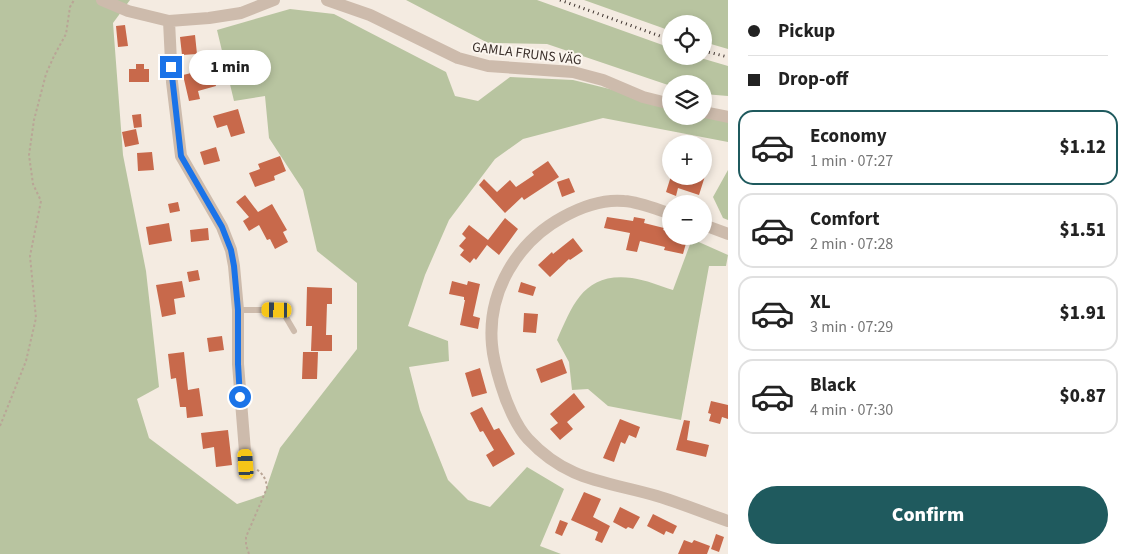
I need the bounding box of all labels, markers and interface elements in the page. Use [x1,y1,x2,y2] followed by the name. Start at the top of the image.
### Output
[662,15,712,245] map controls
[662,15,712,65] button: locate
[778,18,835,45] text: Pickup
[471,37,583,71] street label: GAMLA FRUNS VÄG
[188,50,271,84] callout: 1 min
[160,56,182,78] route end
[210,56,250,78] text: 1 min
[778,66,848,93] text: Drop-off
[662,75,712,125] button: layers
[810,123,887,150] text: Economy
[750,125,795,170] icon: car
[1060,134,1106,161] text: $1.12
[662,135,712,185] button: +
[810,150,893,172] text: 1 min · 07:27
[662,195,712,245] button: −
[810,206,880,233] text: Comfort
[750,208,795,253] icon: car
[1060,217,1106,244] text: $1.51
[810,233,893,255] text: 2 min · 07:28
[810,289,831,316] text: XL
[750,291,795,336] icon: car
[1060,300,1106,327] text: $1.91
[261,302,292,318] car
[810,316,893,338] text: 3 min · 07:29
[810,372,856,399] text: Black
[750,374,795,419] icon: car
[1060,383,1106,410] text: $0.87
[229,386,251,408] route start
[810,399,893,421] text: 4 min · 07:30
[237,449,254,479] car
[748,486,1108,544] button: Confirm

